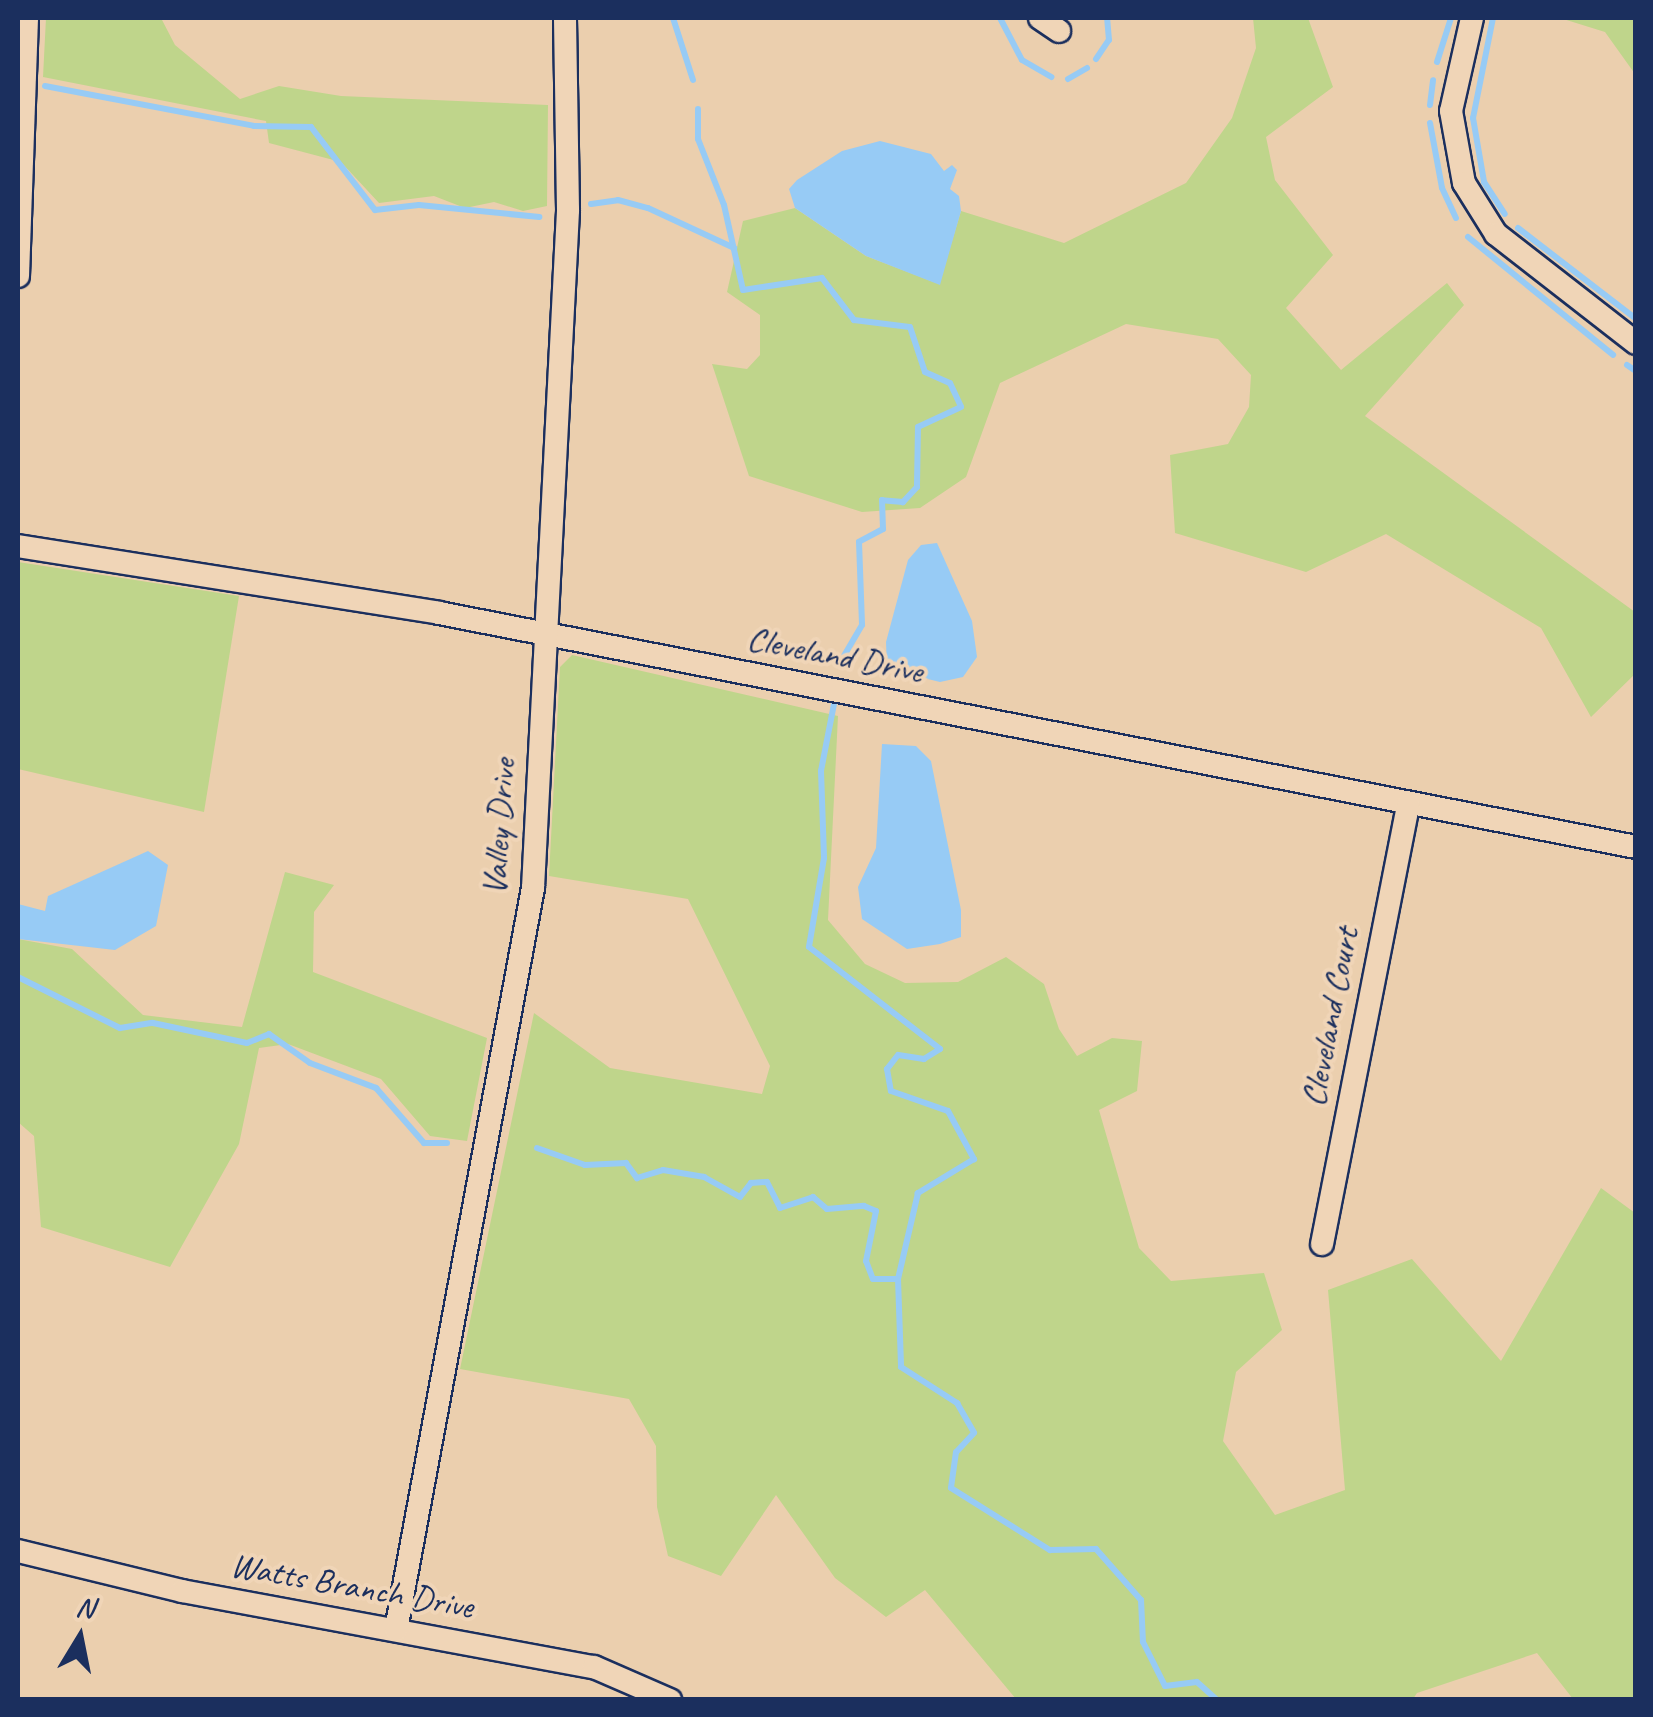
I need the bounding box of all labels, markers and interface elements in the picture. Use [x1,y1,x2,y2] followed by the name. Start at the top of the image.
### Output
[744,617,926,693] street label: Cleveland Drive
[473,757,525,897] street label: Valley Drive
[1292,924,1368,1110] street label: Cleveland Court
[227,1544,477,1628] street label: Watts Branch Drive
[30,1587,130,1687] north arrow
[74,1588,97,1626] text: N

